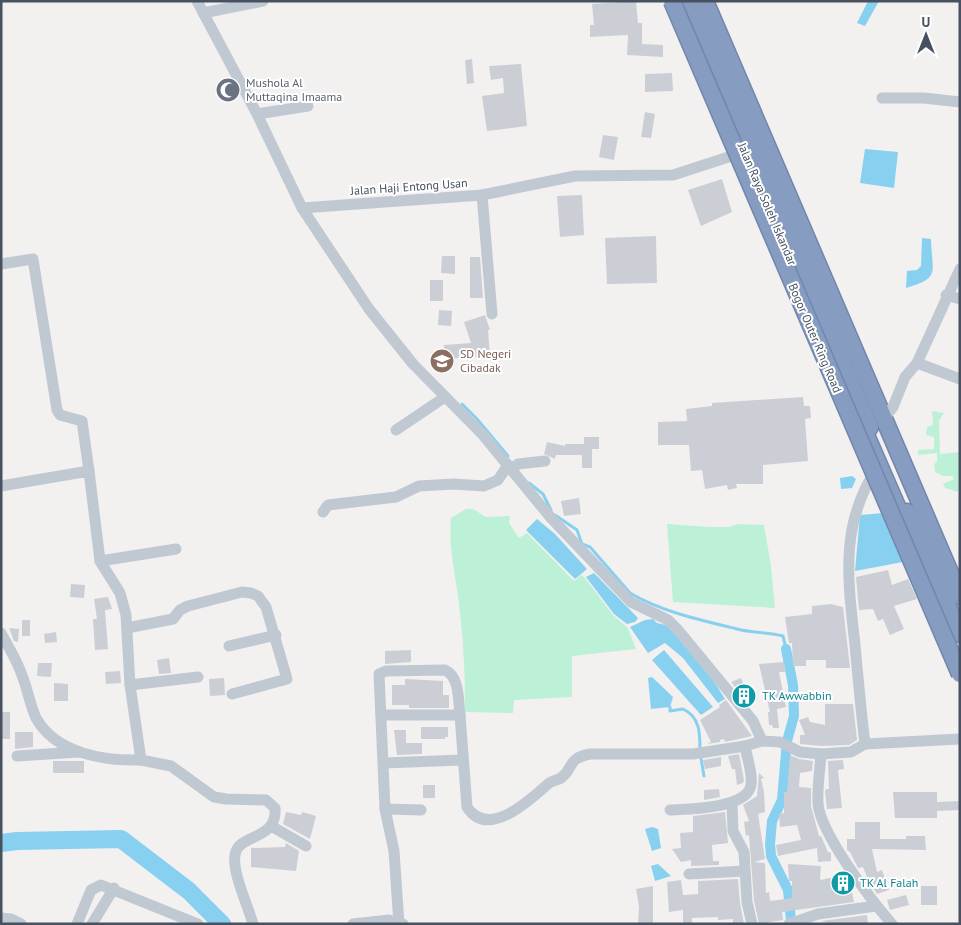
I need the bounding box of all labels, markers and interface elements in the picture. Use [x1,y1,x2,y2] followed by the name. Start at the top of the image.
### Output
[901,10,951,60] north arrow
[922,13,930,31] text: U
[246,75,342,104] place label: Mushola Al Muttaqina Imaama
[215,77,241,103] mosque icon: Mushola Al Muttaqina Imaama
[734,139,800,267] street label: Jalan Raya Soleh Iskandar
[349,175,468,198] street label: Jalan Haji Entong Usan
[786,281,845,395] street label: Bogor Outer Ring Road
[460,346,511,375] place label: SD Negeri Cibadak
[429,348,455,374] school or university icon: SD Negeri Cibadak
[731,683,757,709] building icon: TK Awwabbin
[762,688,832,703] place label: TK Awwabbin
[830,870,856,896] building icon: TK Al Falah
[860,875,918,890] place label: TK Al Falah

